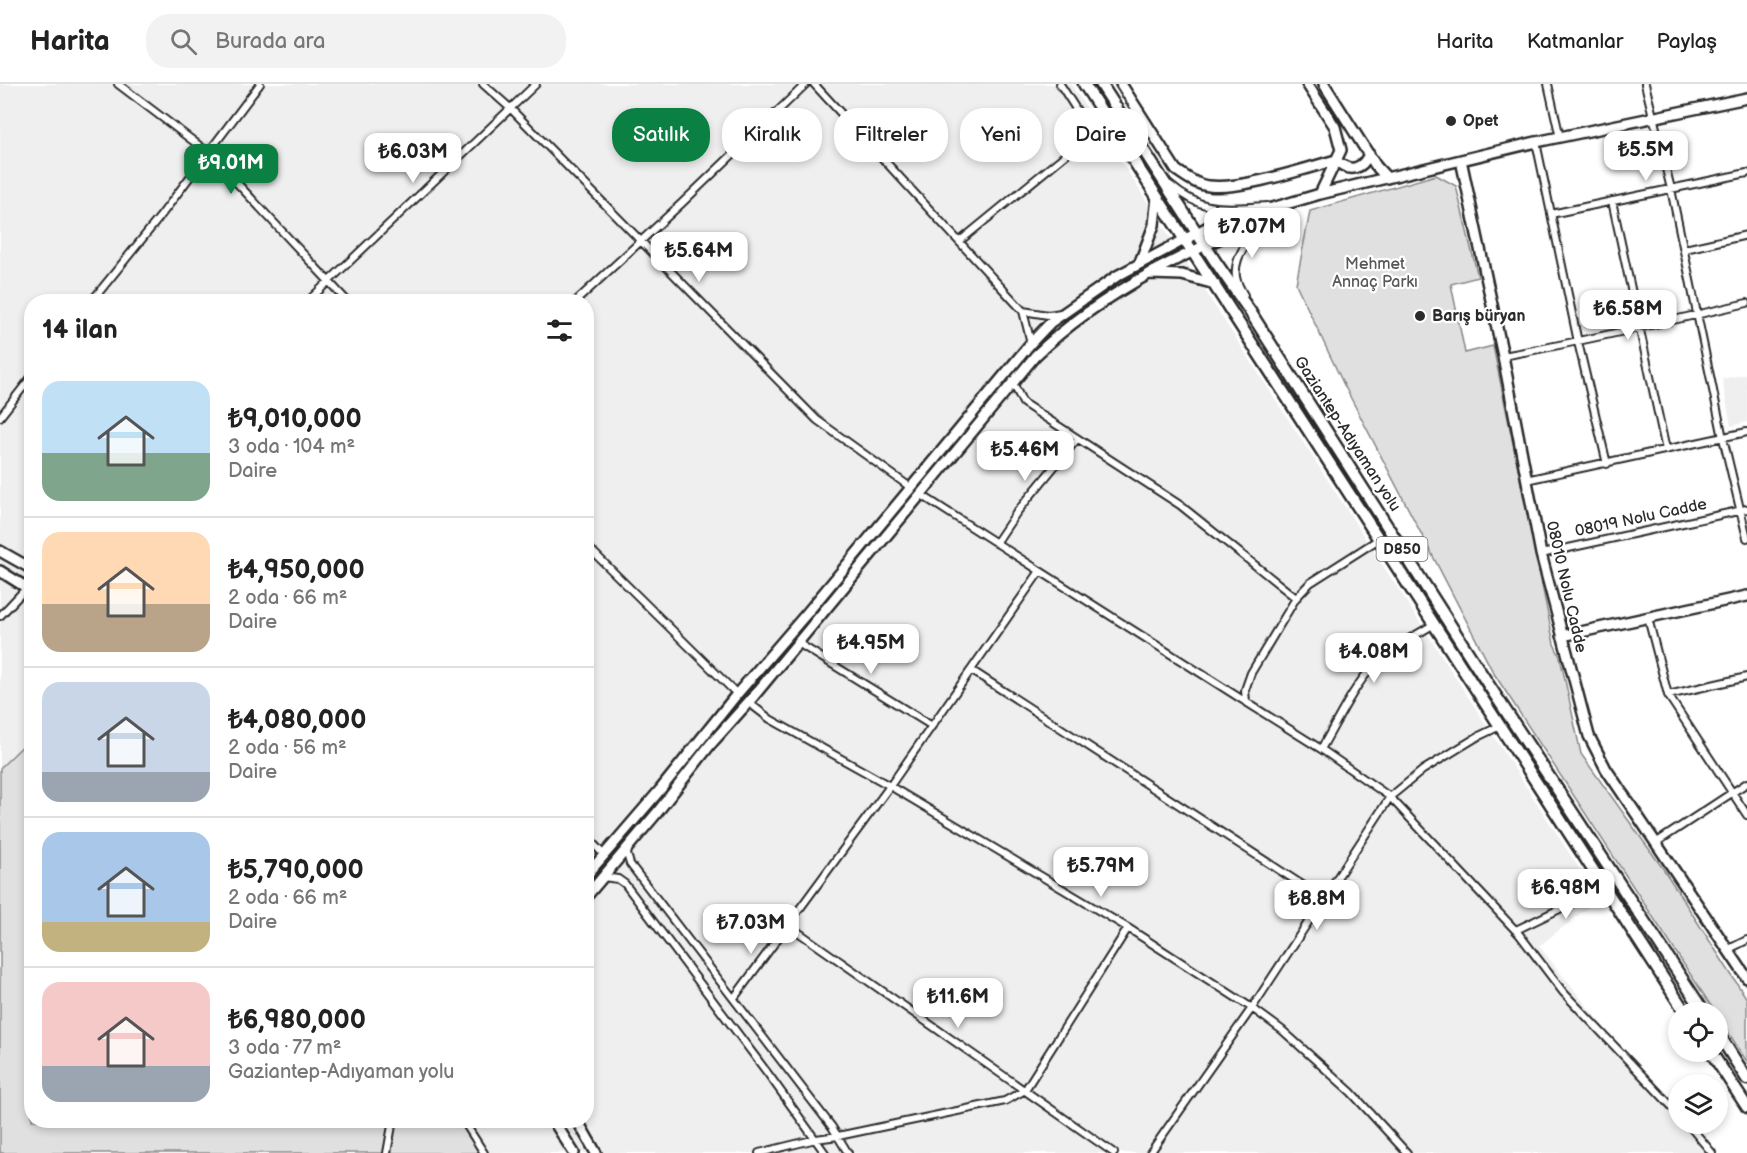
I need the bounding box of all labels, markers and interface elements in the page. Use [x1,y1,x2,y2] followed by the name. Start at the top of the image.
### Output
[146,14,566,68] search box
[30,25,110,58] text: Harita
[167,25,200,58] icon: search
[215,28,326,55] text: Burada ara
[1436,29,1494,54] text: Harita
[1527,29,1623,54] text: Katmanlar
[1656,29,1717,54] text: Paylaş
[612,108,710,162] chip: Satılık
[722,108,822,162] chip: Kiralık
[834,108,948,162] chip: Filtreler
[960,108,1042,162] chip: Yeni
[1054,108,1148,162] chip: Daire
[1463,112,1499,131] place label: Opet
[1444,114,1458,128] marker: Opet
[1604,131,1688,182] pin: ₺5.5M
[364,133,462,184] pin: ₺6.03M
[1618,138,1674,162] text: ₺5.5M
[378,140,448,164] text: ₺6.03M
[182,144,280,195] pin: ₺9.01M
[198,151,264,175] text: ₺9.01M
[1203,208,1301,259] pin: ₺7.07M
[1218,215,1286,239] text: ₺7.07M
[650,232,748,283] pin: ₺5.64M
[665,239,733,263] text: ₺5.64M
[1332,255,1418,292] park label: Mehmet Annaç Parkı
[1579,290,1677,341] pin: ₺6.58M
[1594,297,1662,321] text: ₺6.58M
[1432,307,1525,326] place label: Barış büryan
[1413,309,1427,323] marker: Barış büryan
[543,314,576,347] icon: filters
[42,315,118,346] text: 14 ilan
[1290,353,1404,515] street label: Gaziantep-Adıyaman yolu
[228,404,362,435] text: ₺9,010,000
[90,405,162,477] icon: home
[976,431,1074,482] pin: ₺5.46M
[228,435,355,459] text: 3 oda · 104 m²
[991,438,1059,462] text: ₺5.46M
[228,459,277,483] text: Daire
[1573,495,1709,541] street label: 08019 Nolu Cadde
[1542,519,1590,655] street label: 08010 Nolu Cadde
[1376,537,1428,561] road number: D850
[228,555,365,586] text: ₺4,950,000
[90,556,162,628] icon: home
[228,586,347,610] text: 2 oda · 66 m²
[228,610,277,634] text: Daire
[822,624,920,675] pin: ₺4.95M
[837,631,905,655] text: ₺4.95M
[1325,633,1423,684] pin: ₺4.08M
[1339,640,1409,664] text: ₺4.08M
[228,705,366,736] text: ₺4,080,000
[90,706,162,778] icon: home
[228,736,347,760] text: 2 oda · 56 m²
[228,760,277,784] text: Daire
[1052,847,1150,898] pin: ₺5.79M
[1067,854,1135,878] text: ₺5.79M
[228,855,364,886] text: ₺5,790,000
[90,856,162,928] icon: home
[1517,869,1615,920] pin: ₺6.98M
[1532,876,1600,900] text: ₺6.98M
[1275,880,1359,931] pin: ₺8.8M
[228,886,347,910] text: 2 oda · 66 m²
[1288,887,1346,911] text: ₺8.8M
[702,904,800,955] pin: ₺7.03M
[228,910,277,934] text: Daire
[717,911,785,935] text: ₺7.03M
[909,978,1007,1029] pin: ₺11.6M
[927,985,989,1009] text: ₺11.6M
[1668,1002,1728,1134] map controls
[1668,1002,1728,1062] button: locate
[228,1005,366,1036] text: ₺6,980,000
[90,1006,162,1078] icon: home
[228,1036,341,1060] text: 3 oda · 77 m²
[228,1060,454,1084] text: Gaziantep-Adıyaman yolu
[1668,1074,1728,1134] button: layers

